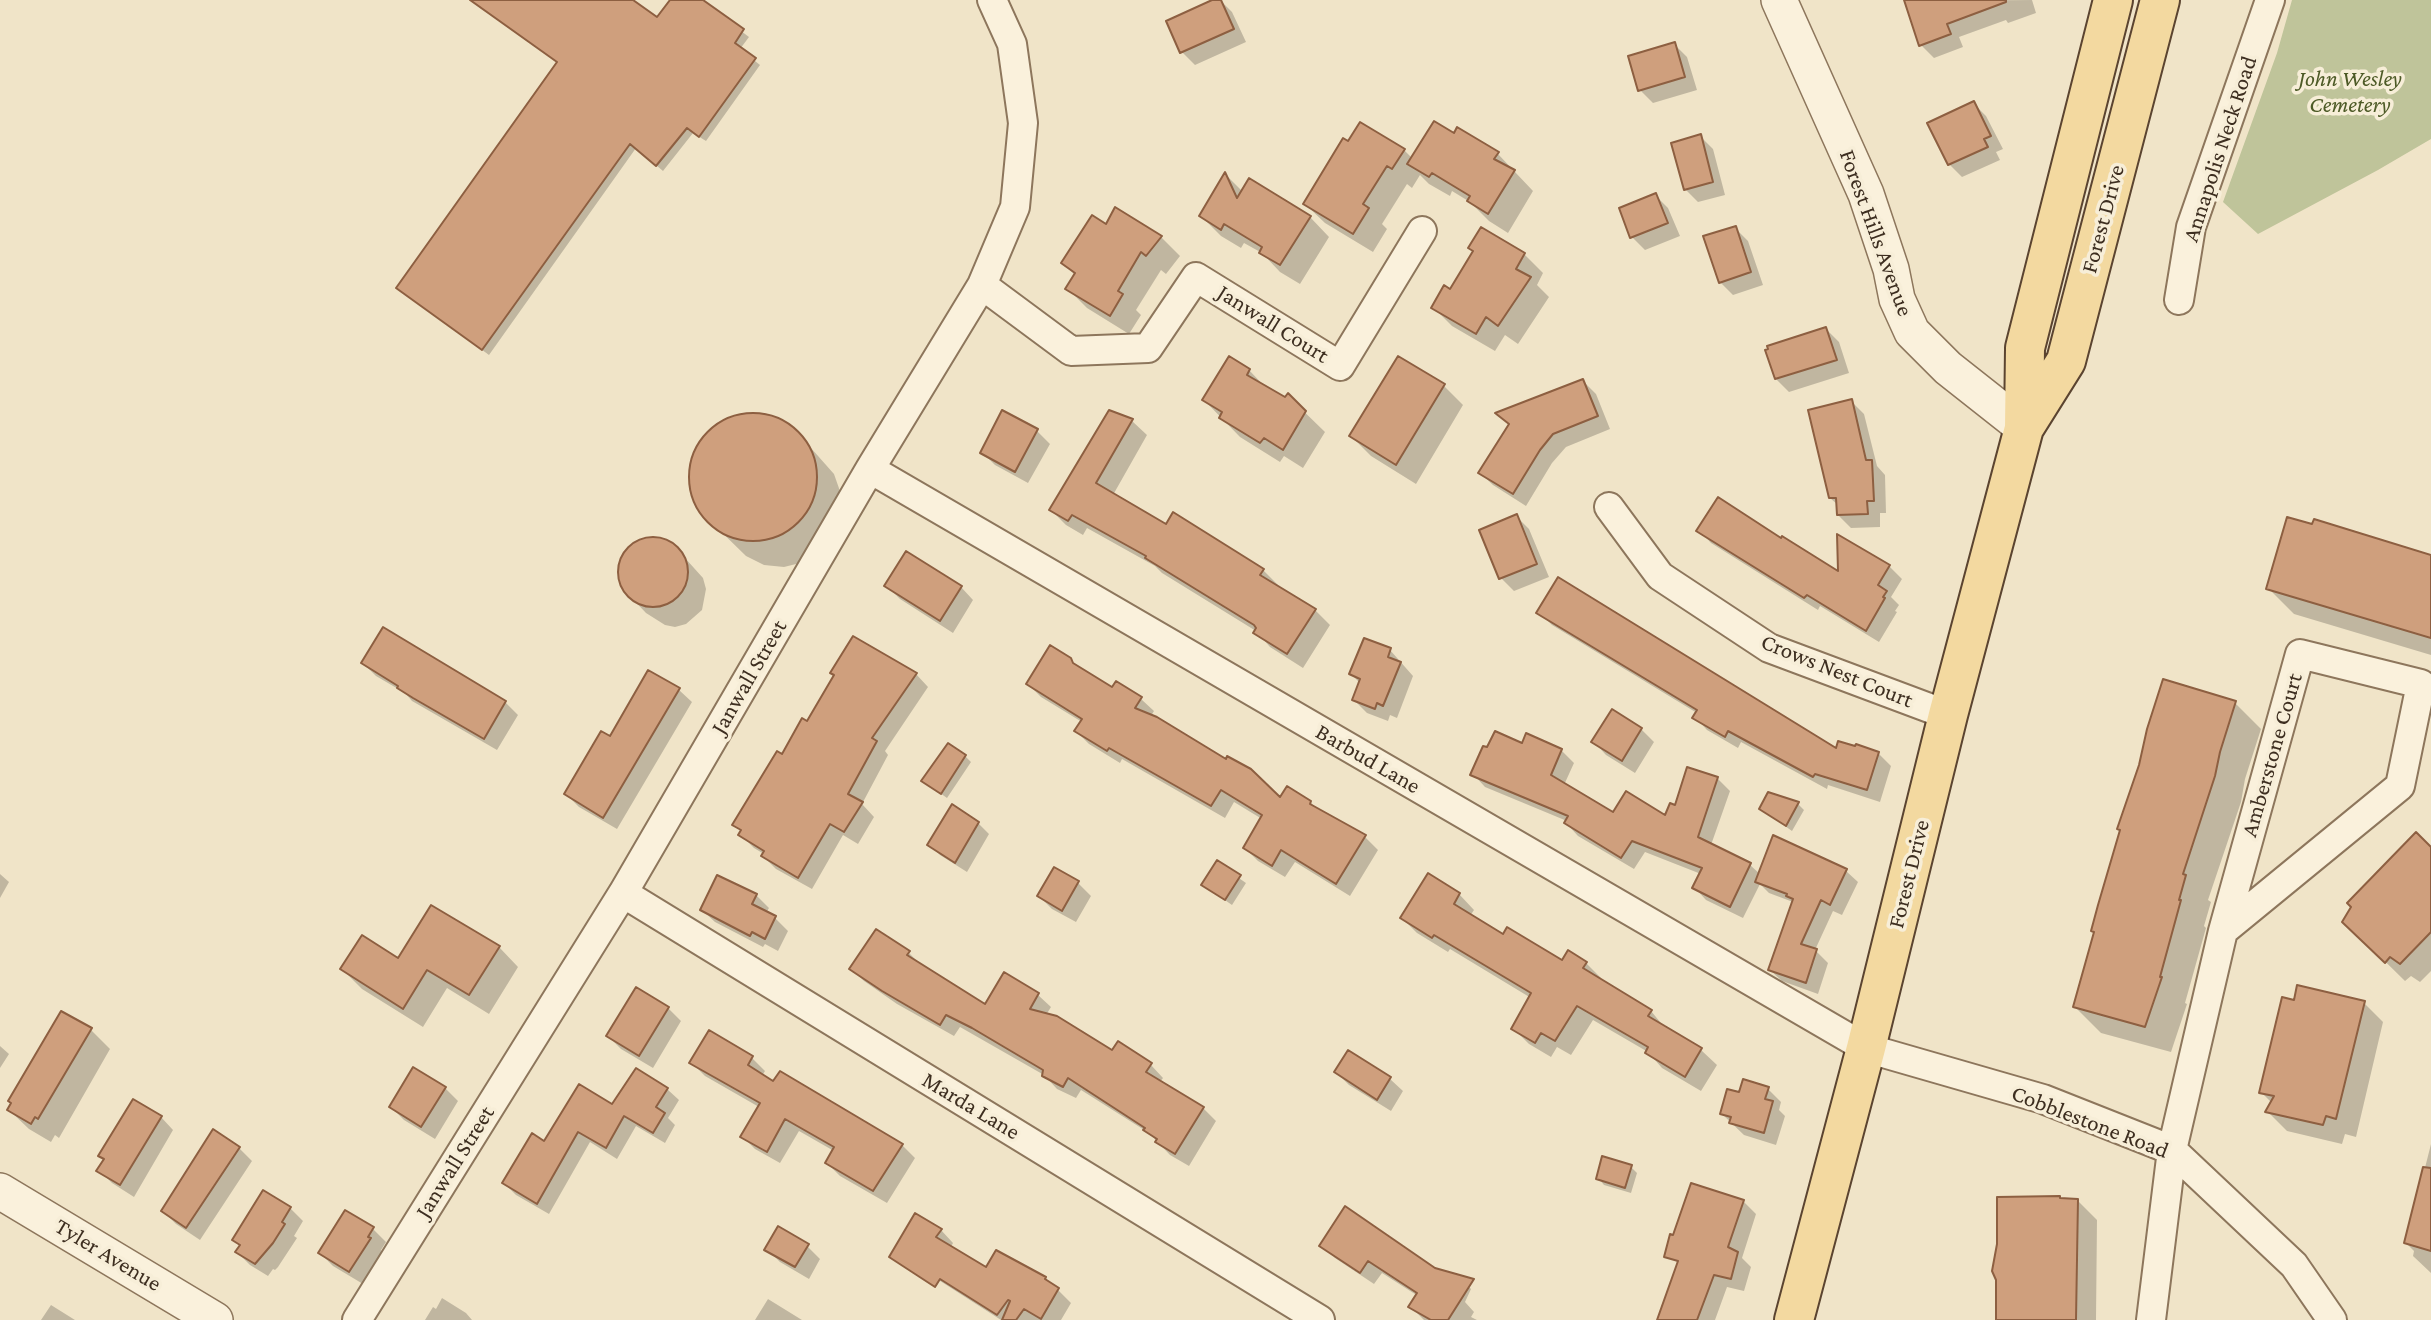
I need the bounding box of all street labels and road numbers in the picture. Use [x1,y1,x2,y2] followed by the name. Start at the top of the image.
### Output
[2177,53,2263,245] street label: Annapolis Neck Road
[1833,146,1919,320] street label: Forest Hills Avenue
[2075,162,2131,276] street label: Forest Drive
[1212,279,1334,369] street label: Janwall Court
[705,615,793,739] street label: Janwall Street
[1757,628,1917,714] street label: Crows Nest Court
[2235,670,2309,840] street label: Amberstone Court
[1311,718,1425,800] street label: Barbud Lane
[1882,817,1936,931] street label: Forest Drive
[917,1066,1025,1146] street label: Marda Lane
[2008,1079,2172,1165] street label: Cobblestone Road
[410,1101,500,1223] street label: Janwall Street
[50,1212,166,1298] street label: Tyler Avenue

